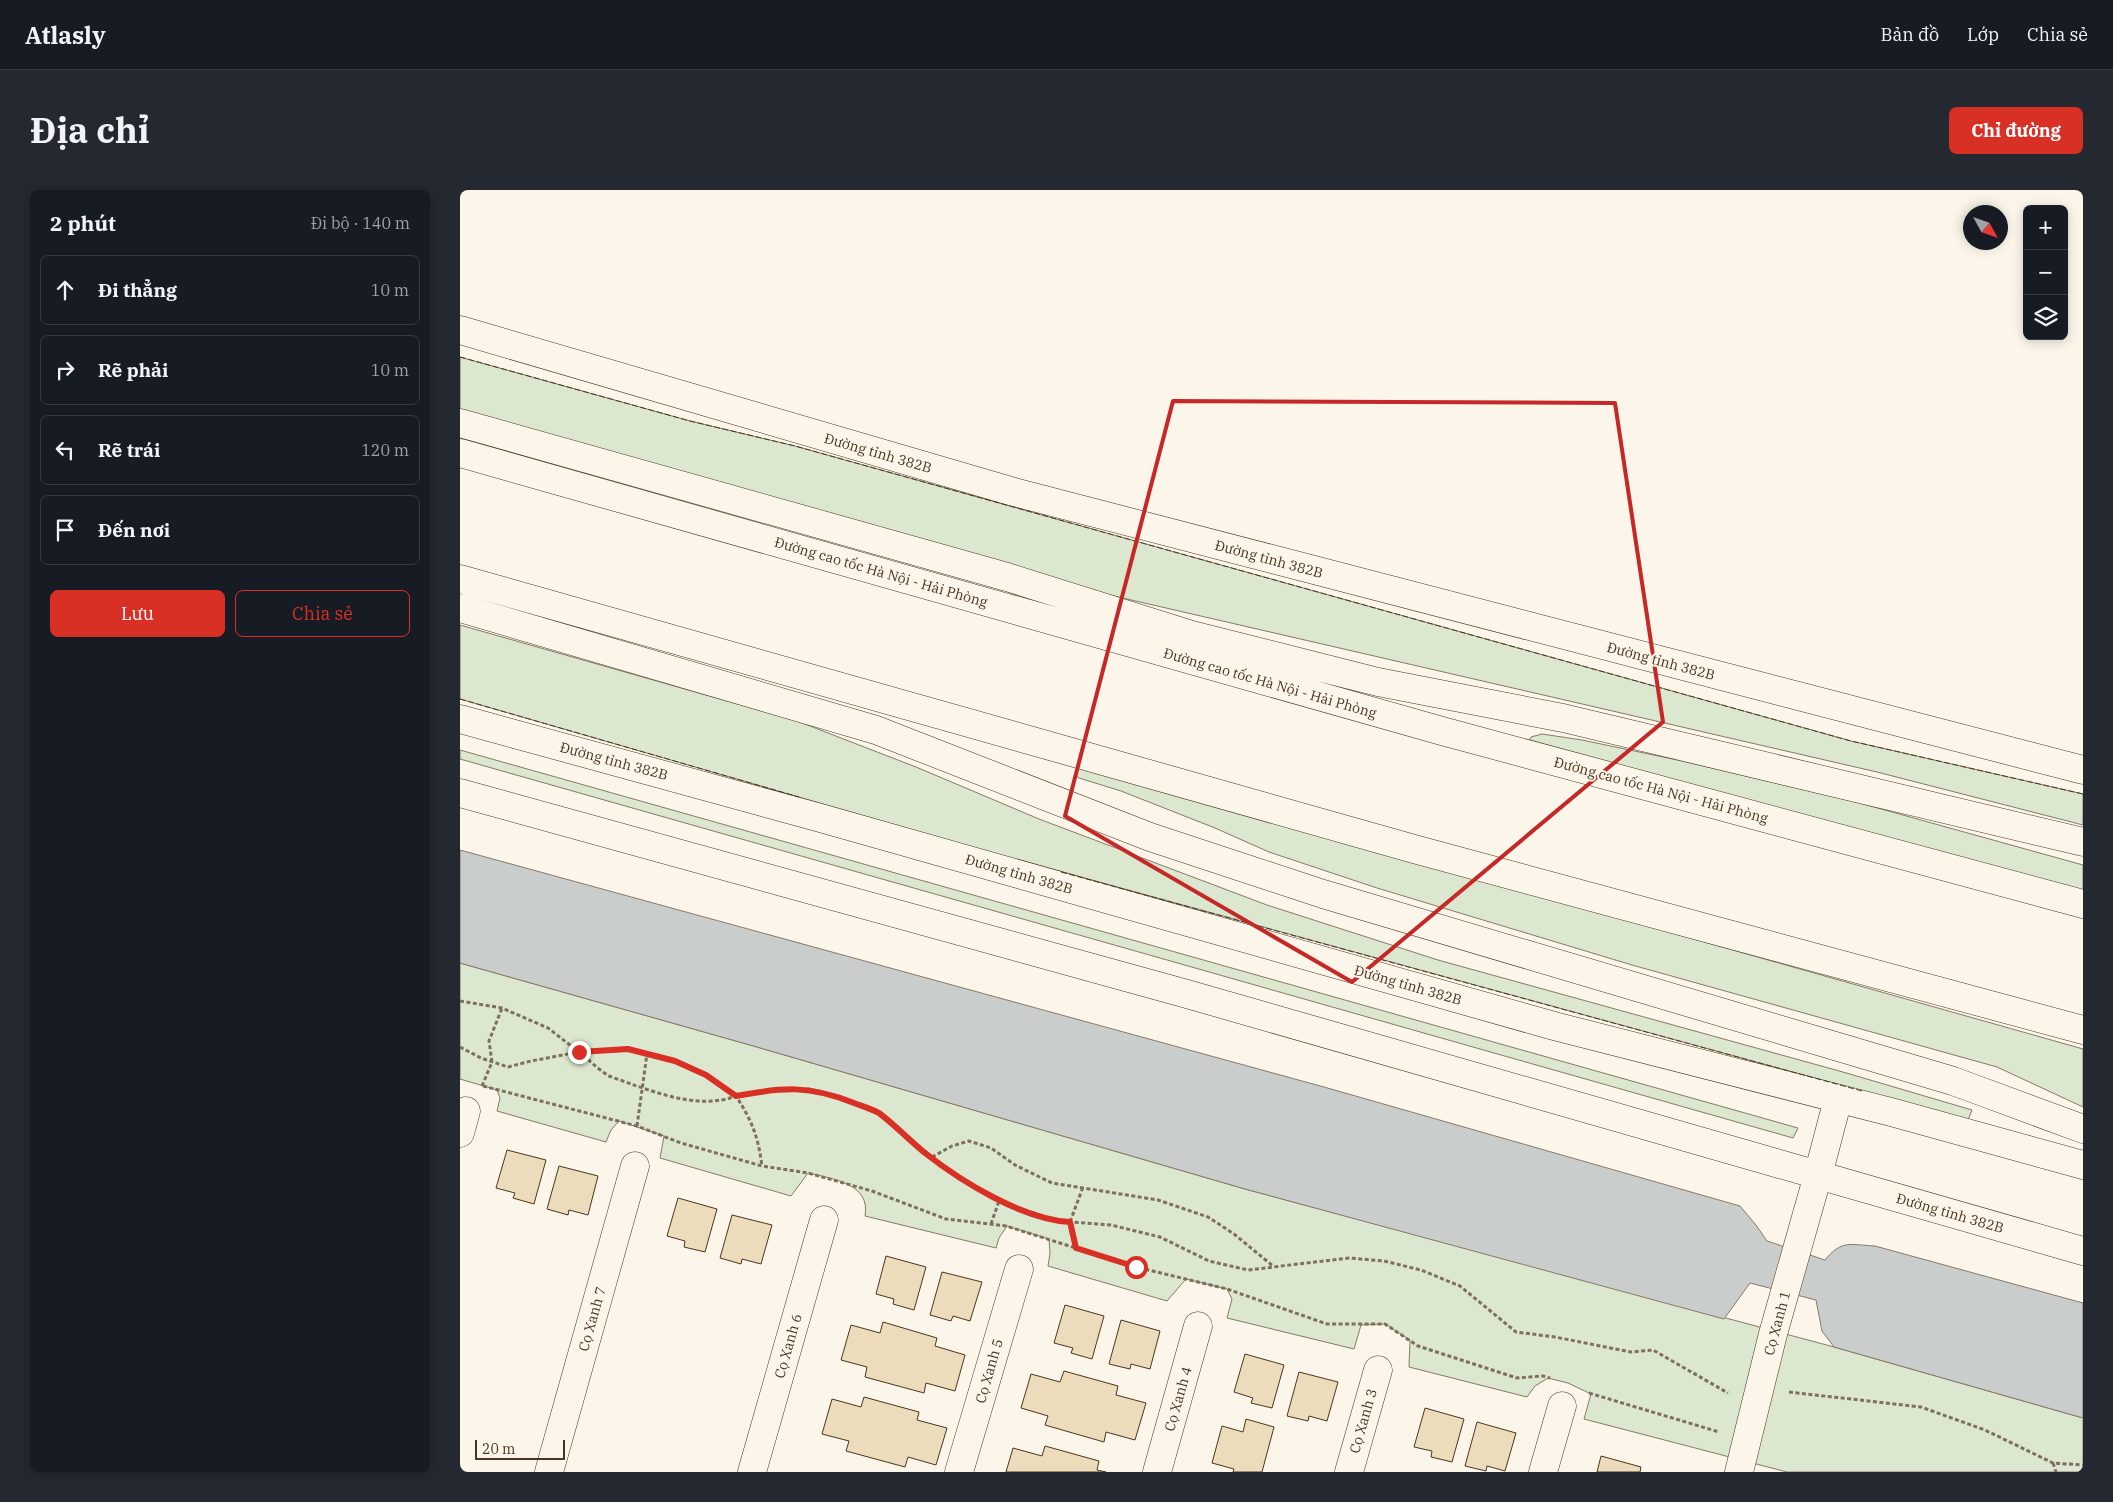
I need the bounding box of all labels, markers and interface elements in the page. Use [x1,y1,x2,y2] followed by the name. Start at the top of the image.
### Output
[25,19,106,51] text: Atlasly
[1880,23,1939,46] text: Bản đồ
[1967,23,1999,46] text: Lớp
[2027,23,2088,46] text: Chia sẻ
[30,107,150,153] text: Địa chỉ
[1949,107,2083,154] button: Chỉ đường
[1963,205,2008,250] north arrow
[2023,205,2068,340] map controls
[2023,205,2068,250] button: +
[50,209,116,237] text: 2 phút
[311,213,410,233] text: Đi bộ · 140 m
[2023,250,2068,295] button: −
[51,276,79,304] icon: ahead
[98,278,177,302] text: Đi thẳng
[371,280,409,300] text: 10 m
[2023,295,2068,340] button: layers
[51,356,79,384] icon: right
[98,358,168,382] text: Rẽ phải
[371,360,409,380] text: 10 m
[822,429,934,477] street label: Đường tỉnh 382B
[51,436,79,464] icon: left
[98,438,160,462] text: Rẽ trái
[361,440,409,460] text: 120 m
[51,516,79,544] icon: arrive
[98,518,170,542] text: Đến nơi
[772,533,990,611] street label: Đường cao tốc Hà Nội - Hải Phòng
[1213,536,1325,582] street label: Đường tỉnh 382B
[50,590,225,637] button: Lưu
[235,590,410,637] button: Chia sẻ
[1605,638,1717,684] street label: Đường tỉnh 382B
[1161,644,1379,722] street label: Đường cao tốc Hà Nội - Hải Phòng
[558,738,670,784] street label: Đường tỉnh 382B
[1552,753,1770,827] street label: Đường cao tốc Hà Nội - Hải Phòng
[963,850,1075,898] street label: Đường tỉnh 382B
[1352,961,1464,1009] street label: Đường tỉnh 382B
[568,1041,591,1064] route end
[1894,1189,2006,1237] street label: Đường tỉnh 382B
[1125,1256,1148,1279] route start
[574,1285,610,1353] street label: Cọ Xanh 7
[1760,1289,1794,1357] street label: Cọ Xanh 1
[770,1312,806,1380] street label: Cọ Xanh 6
[971,1337,1007,1405] street label: Cọ Xanh 5
[1160,1365,1196,1433] street label: Cọ Xanh 4
[1345,1387,1381,1455] street label: Cọ Xanh 3
[475,1437,565,1460] scale bar
[482,1440,515,1458] text: 20 m

